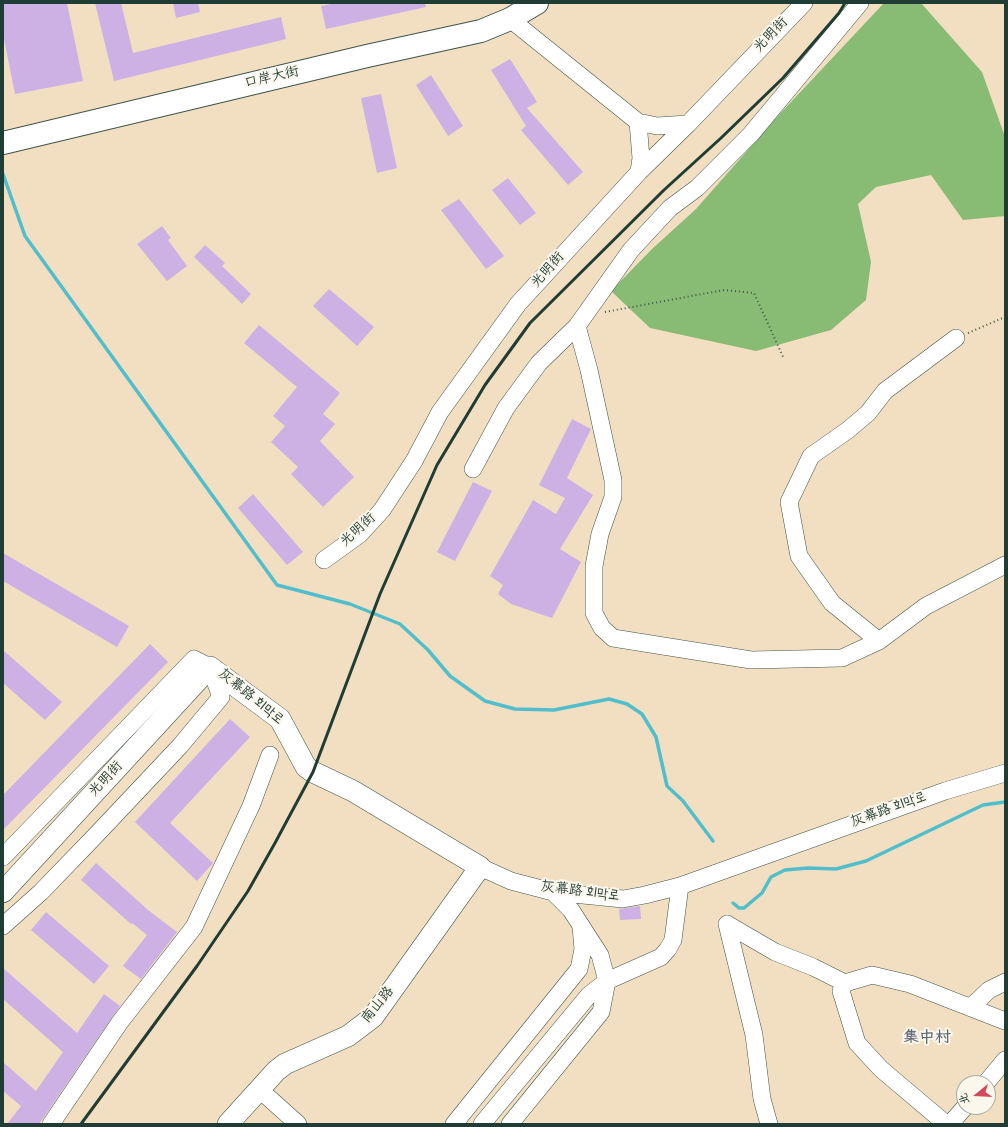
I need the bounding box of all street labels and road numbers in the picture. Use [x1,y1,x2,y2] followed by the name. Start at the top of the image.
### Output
[751,15,793,57] street label: 光明街
[243,65,301,93] street label: 口岸大街
[529,250,569,292] street label: 光明街
[338,511,380,551] street label: 光明街
[214,667,286,729] street label: 灰幕路 회막로
[87,759,127,801] street label: 光明街
[849,790,929,832] street label: 灰幕路 회막로
[540,880,620,906] street label: 灰幕路 회막로
[359,984,399,1028] street label: 南山路

